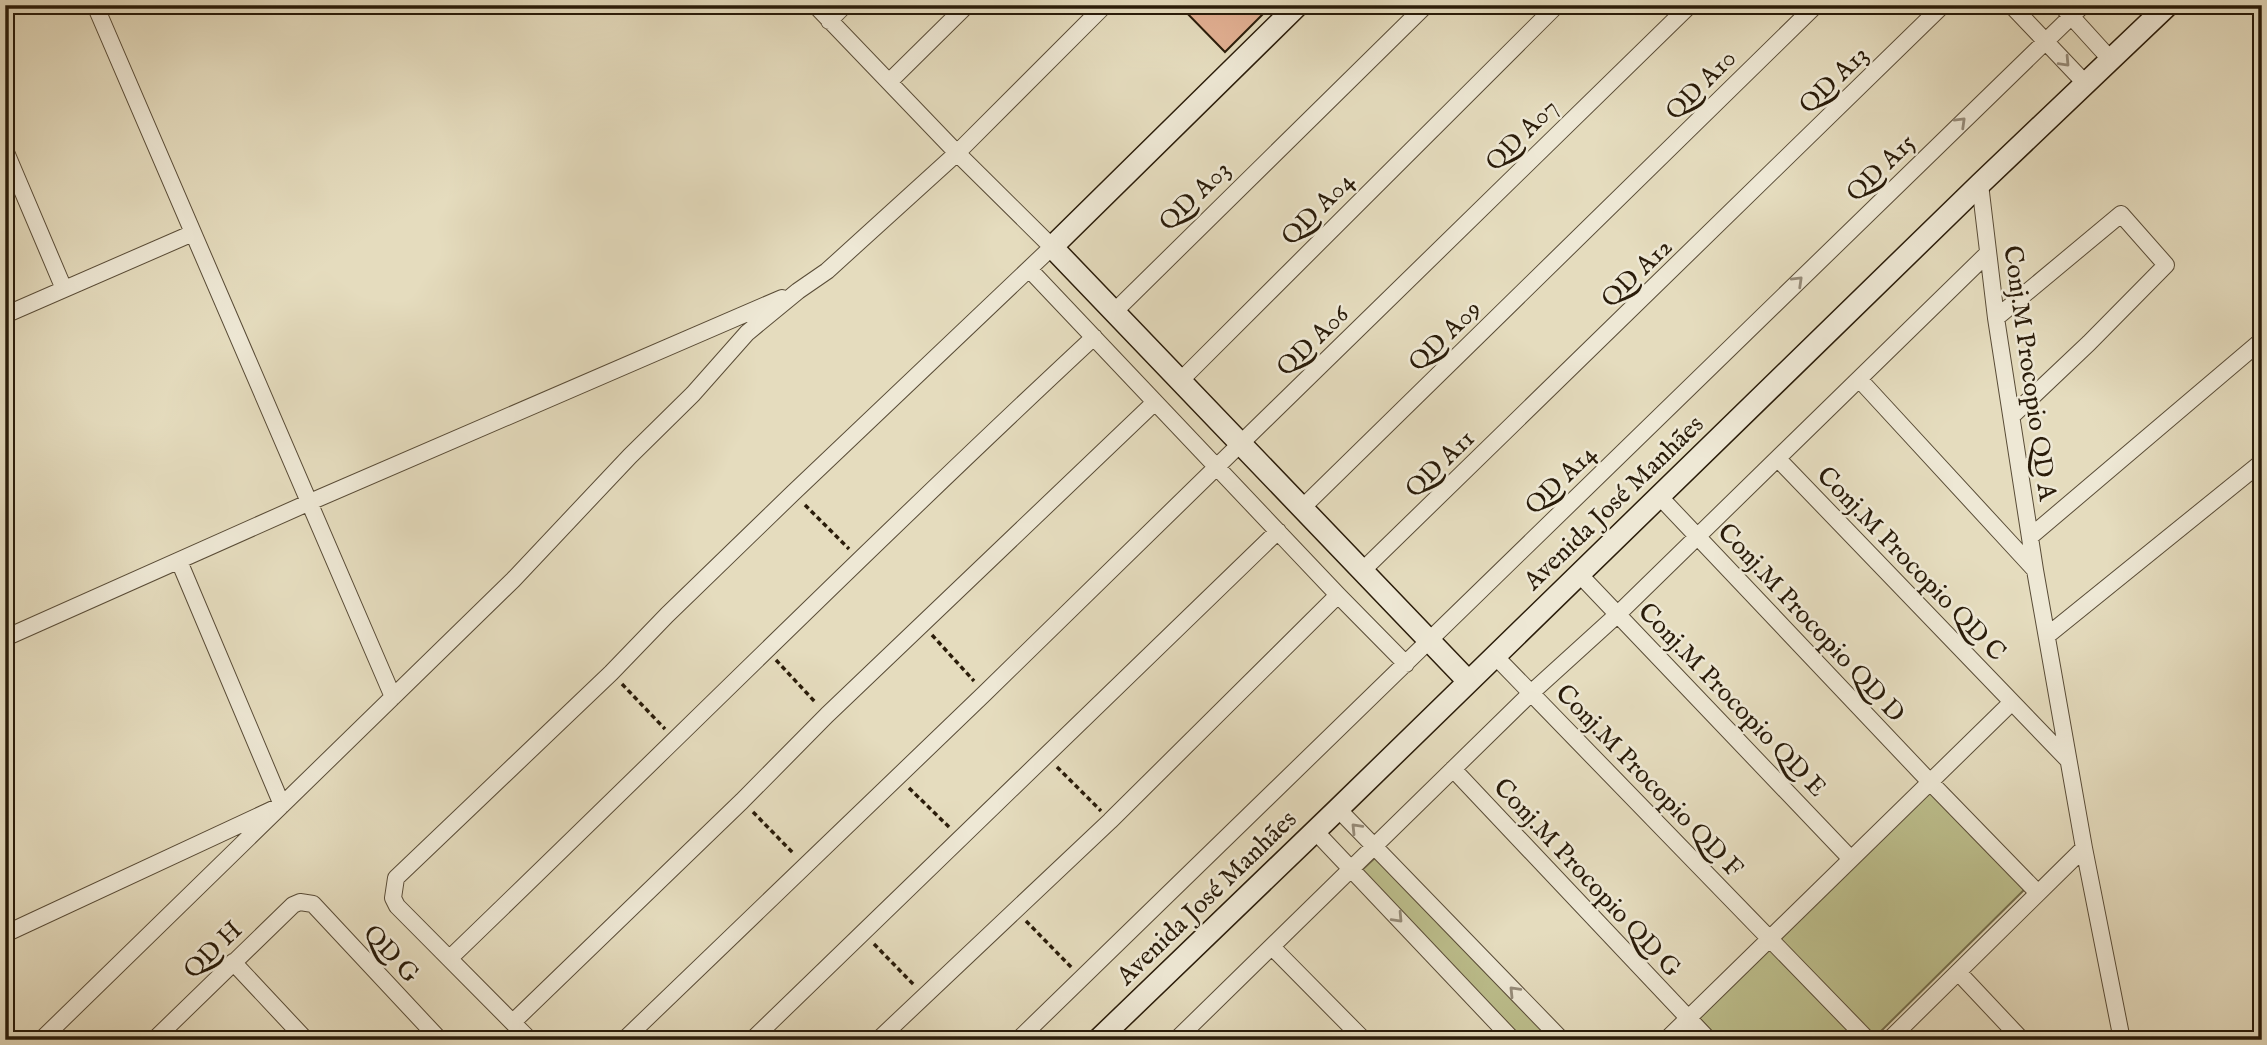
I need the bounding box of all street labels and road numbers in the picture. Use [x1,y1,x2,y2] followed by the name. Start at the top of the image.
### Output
[1792,39,1876,121] street label: QD A13
[1658,42,1744,128] street label: QD A10
[1479,92,1566,179] street label: QD A07
[1839,127,1923,209] street label: QD A15
[1152,154,1238,238] street label: QD A03
[1274,165,1362,253] street label: QD A04
[1594,231,1680,315] street label: QD A12
[1995,243,2064,504] street label: Conj.M Procopio QD A
[1401,293,1489,379] street label: QD A09
[1270,298,1357,384] street label: QD A06
[1516,408,1711,598] street label: Avenida José Manhães
[1398,423,1482,505] street label: QD A11
[1518,438,1604,522] street label: QD A14
[1809,460,2013,668] street label: Conj.M Procopio QD C
[1710,516,1912,730] street label: Conj.M Procopio QD D
[1630,596,1833,804] street label: Conj.M Procopio QD E
[1548,677,1750,885] street label: Conj.M Procopio QD F
[1486,771,1688,985] street label: Conj.M Procopio QD G
[1109,803,1304,993] street label: Avenida José Manhães
[176,914,250,986] street label: QD H
[356,918,426,990] street label: QD G

